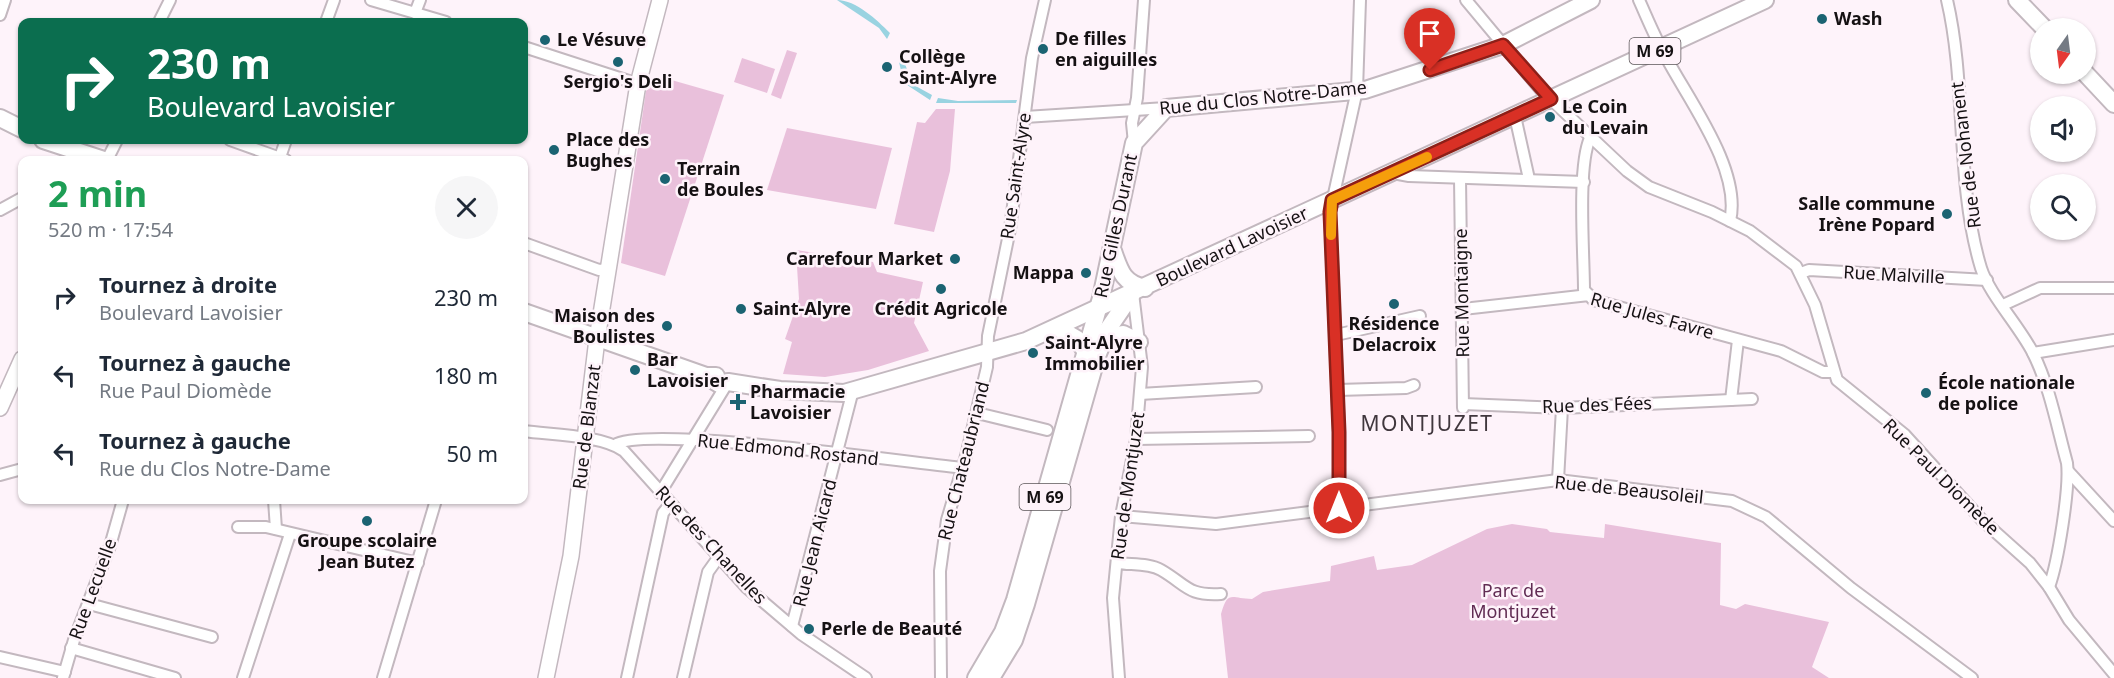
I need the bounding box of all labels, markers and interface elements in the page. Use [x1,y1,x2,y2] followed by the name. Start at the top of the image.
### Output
[1834,6,1883,30] place label: Wash
[1404,8,1455,70] pin
[1815,12,1829,26] marker: Wash
[1413,17,1446,50] icon: arrive
[2030,18,2096,84] north arrow
[2030,18,2096,240] map controls
[1055,26,1157,71] place label: De filles en aiguilles
[557,27,646,51] place label: Le Vésuve
[538,33,552,47] marker: Le Vésuve
[147,34,271,91] text: 230 m
[1630,38,1680,64] road number: M 69
[48,42,126,120] icon: right
[1036,42,1050,56] marker: De filles en aiguilles
[899,44,997,89] place label: Collège Saint-Alyre
[611,55,625,69] marker: Sergio's Deli
[880,60,894,74] marker: Collège Saint-Alyre
[564,69,673,93] place label: Sergio's Deli
[1158,74,1368,120] street label: Rue du Clos Notre-Dame
[1944,80,1986,230] street label: Rue de Nohanent
[147,88,395,125] text: Boulevard Lavoisier
[1562,94,1648,139] place label: Le Coin du Levain
[2030,96,2096,162] button: sound
[1543,110,1557,124] marker: Le Coin du Levain
[994,111,1036,241] street label: Rue Saint-Alyre
[566,127,649,172] place label: Place des Bughes
[547,143,561,157] marker: Place des Bughes
[1088,151,1142,300] street label: Rue Gilles Durant
[677,156,764,201] place label: Terrain de Boules
[48,169,147,218] text: 2 min
[658,172,672,186] marker: Terrain de Boules
[2030,174,2096,240] button: search
[435,176,498,239] button: close
[1798,191,1935,236] place label: Salle commune Irène Popard
[1152,200,1312,292] street label: Boulevard Lavoisier
[1940,207,1954,221] marker: Salle commune Irène Popard
[48,216,173,243] text: 520 m · 17:54
[1448,228,1474,358] street label: Rue Montaigne
[786,246,943,270] place label: Carrefour Market
[948,252,962,266] marker: Carrefour Market
[1843,259,1945,289] street label: Rue Malville
[1013,260,1074,284] place label: Mappa
[1079,266,1093,280] marker: Mappa
[99,269,277,299] text: Tournez à droite
[48,281,81,314] icon: right
[434,282,498,312] text: 230 m
[934,282,948,296] marker: Crédit Agricole
[1588,286,1717,344] street label: Rue Jules Favre
[753,296,851,320] place label: Saint-Alyre
[874,296,1008,320] place label: Crédit Agricole
[1387,297,1401,311] marker: Résidence Delacroix
[99,299,283,326] text: Boulevard Lavoisier
[734,302,748,316] marker: Saint-Alyre
[554,303,655,348] place label: Maison des Boulistes
[1349,311,1439,356] place label: Résidence Delacroix
[660,319,674,333] marker: Maison des Boulistes
[1045,330,1145,375] place label: Saint-Alyre Immobilier
[1026,346,1040,360] marker: Saint-Alyre Immobilier
[99,347,291,377] text: Tournez à gauche
[647,347,728,392] place label: Bar Lavoisier
[48,359,81,392] icon: left
[434,360,498,390] text: 180 m
[566,363,606,491] street label: Rue de Blanzat
[628,363,642,377] marker: Bar Lavoisier
[1938,370,2075,415] place label: École nationale de police
[99,377,272,404] text: Rue Paul Diomède
[750,379,845,424] place label: Pharmacie Lavoisier
[932,379,994,543] street label: Rue Chateaubriand
[1919,386,1933,400] marker: École nationale de police
[1542,390,1652,418] street label: Rue des Fées
[731,395,745,409] marker: Pharmacie Lavoisier
[1360,409,1494,437] district label: MONTJUZET
[1105,410,1149,561] street label: Rue de Montjuzet
[1878,413,2005,540] street label: Rue Paul Diomède
[99,425,291,455] text: Tournez à gauche
[696,428,880,470] street label: Rue Edmond Rostand
[48,437,81,470] icon: left
[447,438,498,468] text: 50 m
[99,455,331,482] text: Rue du Clos Notre-Dame
[1553,469,1705,509] street label: Rue de Beausoleil
[787,476,842,609] street label: Rue Jean Aicard
[1307,476,1371,540] position arrow
[651,480,773,609] street label: Rue des Chanelles
[1020,484,1070,510] road number: M 69
[360,514,374,528] marker: Groupe scolaire Jean Butez
[297,528,437,573] place label: Groupe scolaire Jean Butez
[63,535,121,643] street label: Rue Lecuelle
[1470,578,1556,623] park label: Parc de Montjuzet
[821,616,962,640] place label: Perle de Beauté
[802,622,816,636] marker: Perle de Beauté

